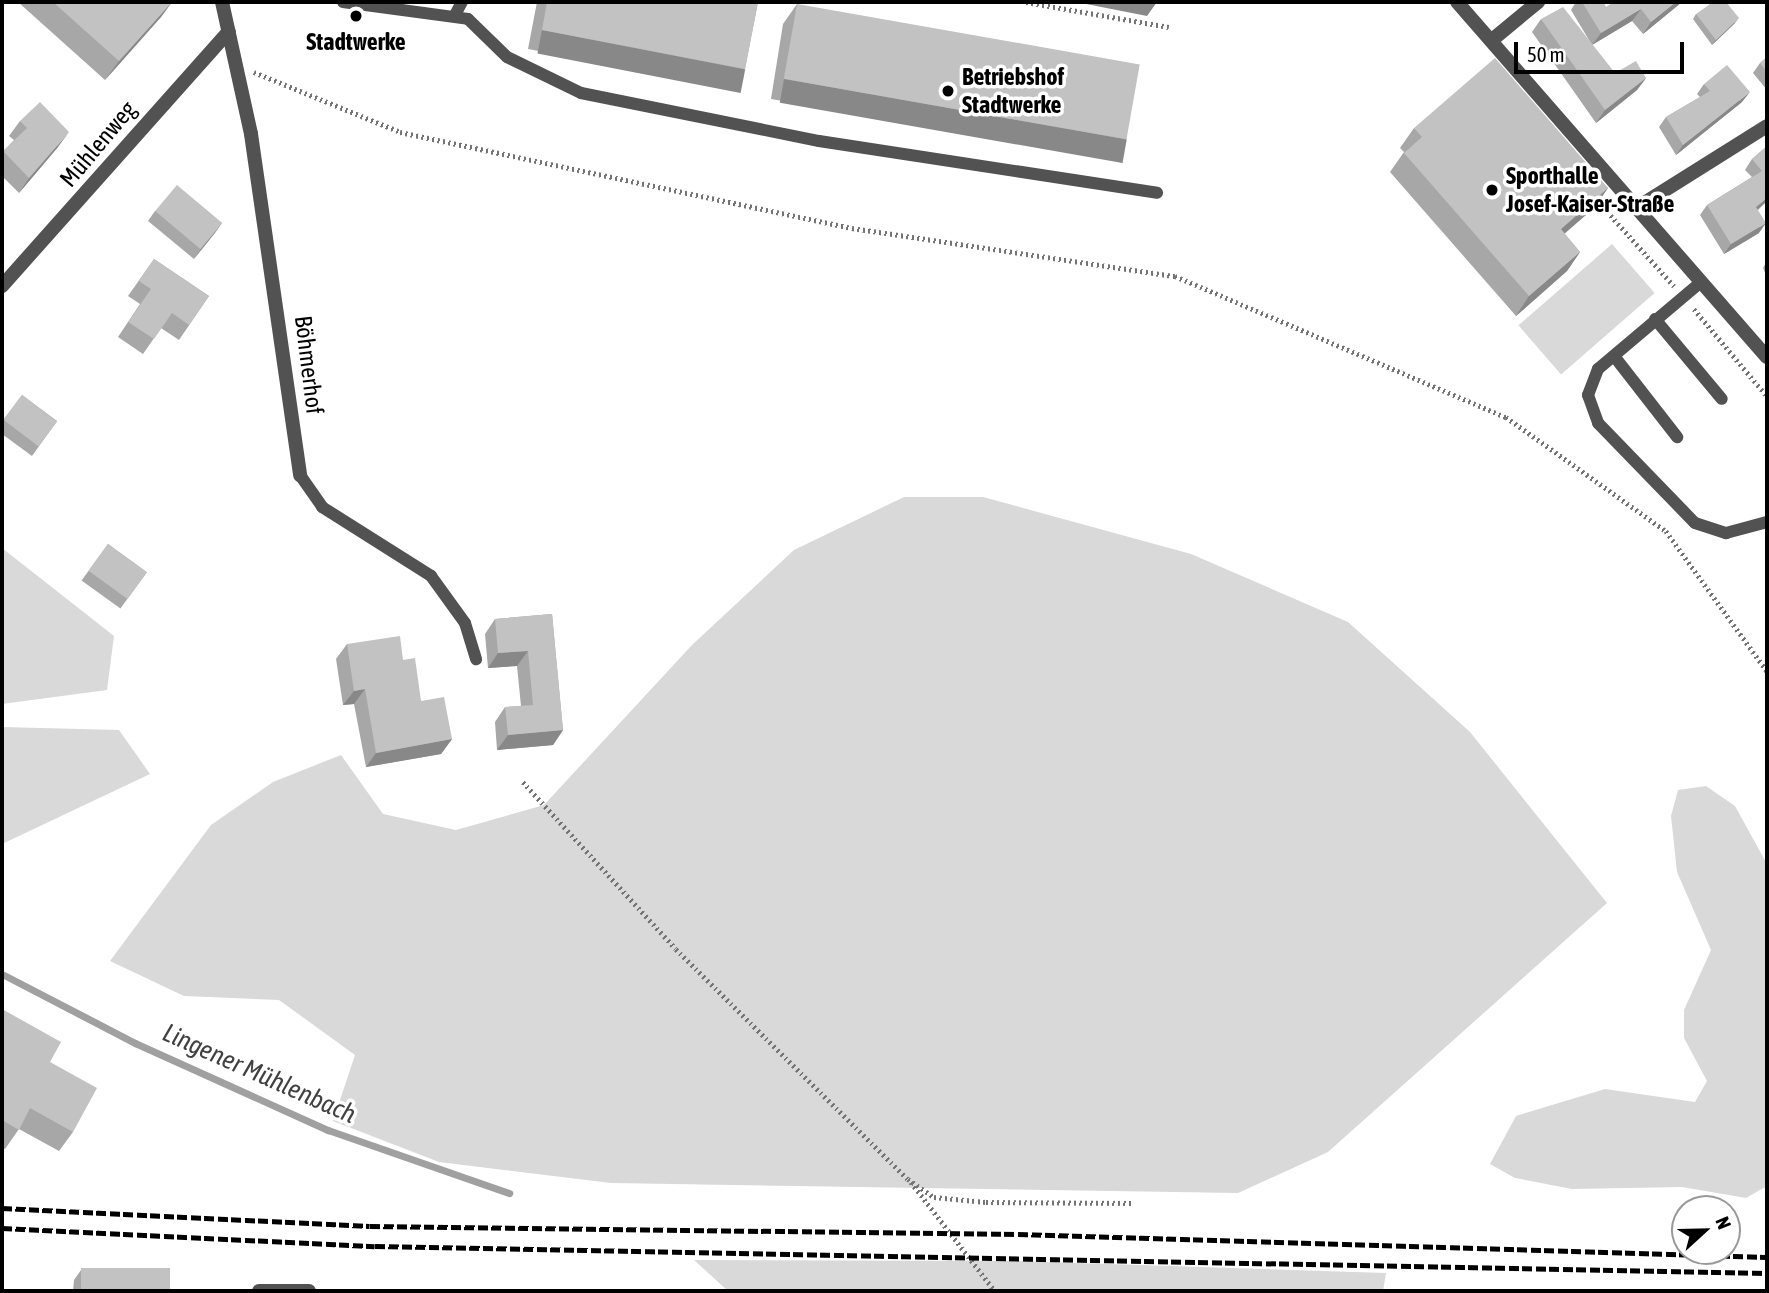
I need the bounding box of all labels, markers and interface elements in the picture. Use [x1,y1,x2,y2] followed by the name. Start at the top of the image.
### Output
[348,8,364,24] marker: Stadtwerke
[306,28,406,56] place label: Stadtwerke
[1517,28,1687,72] scale bar
[1527,42,1565,66] text: 50 m
[962,63,1064,119] place label: Betriebshof Stadtwerke
[940,83,956,99] marker: Betriebshof Stadtwerke
[54,95,142,193] street label: Mühlenweg
[1506,162,1674,218] place label: Sporthalle Josef-Kaiser-Straße
[1484,182,1500,198] marker: Sporthalle Josef-Kaiser-Straße
[289,314,329,416] street label: Böhmerhof
[158,1017,360,1131] water label: Lingener Mühlenbach
[1671,1195,1741,1265] north arrow
[1711,1214,1736,1232] text: N

